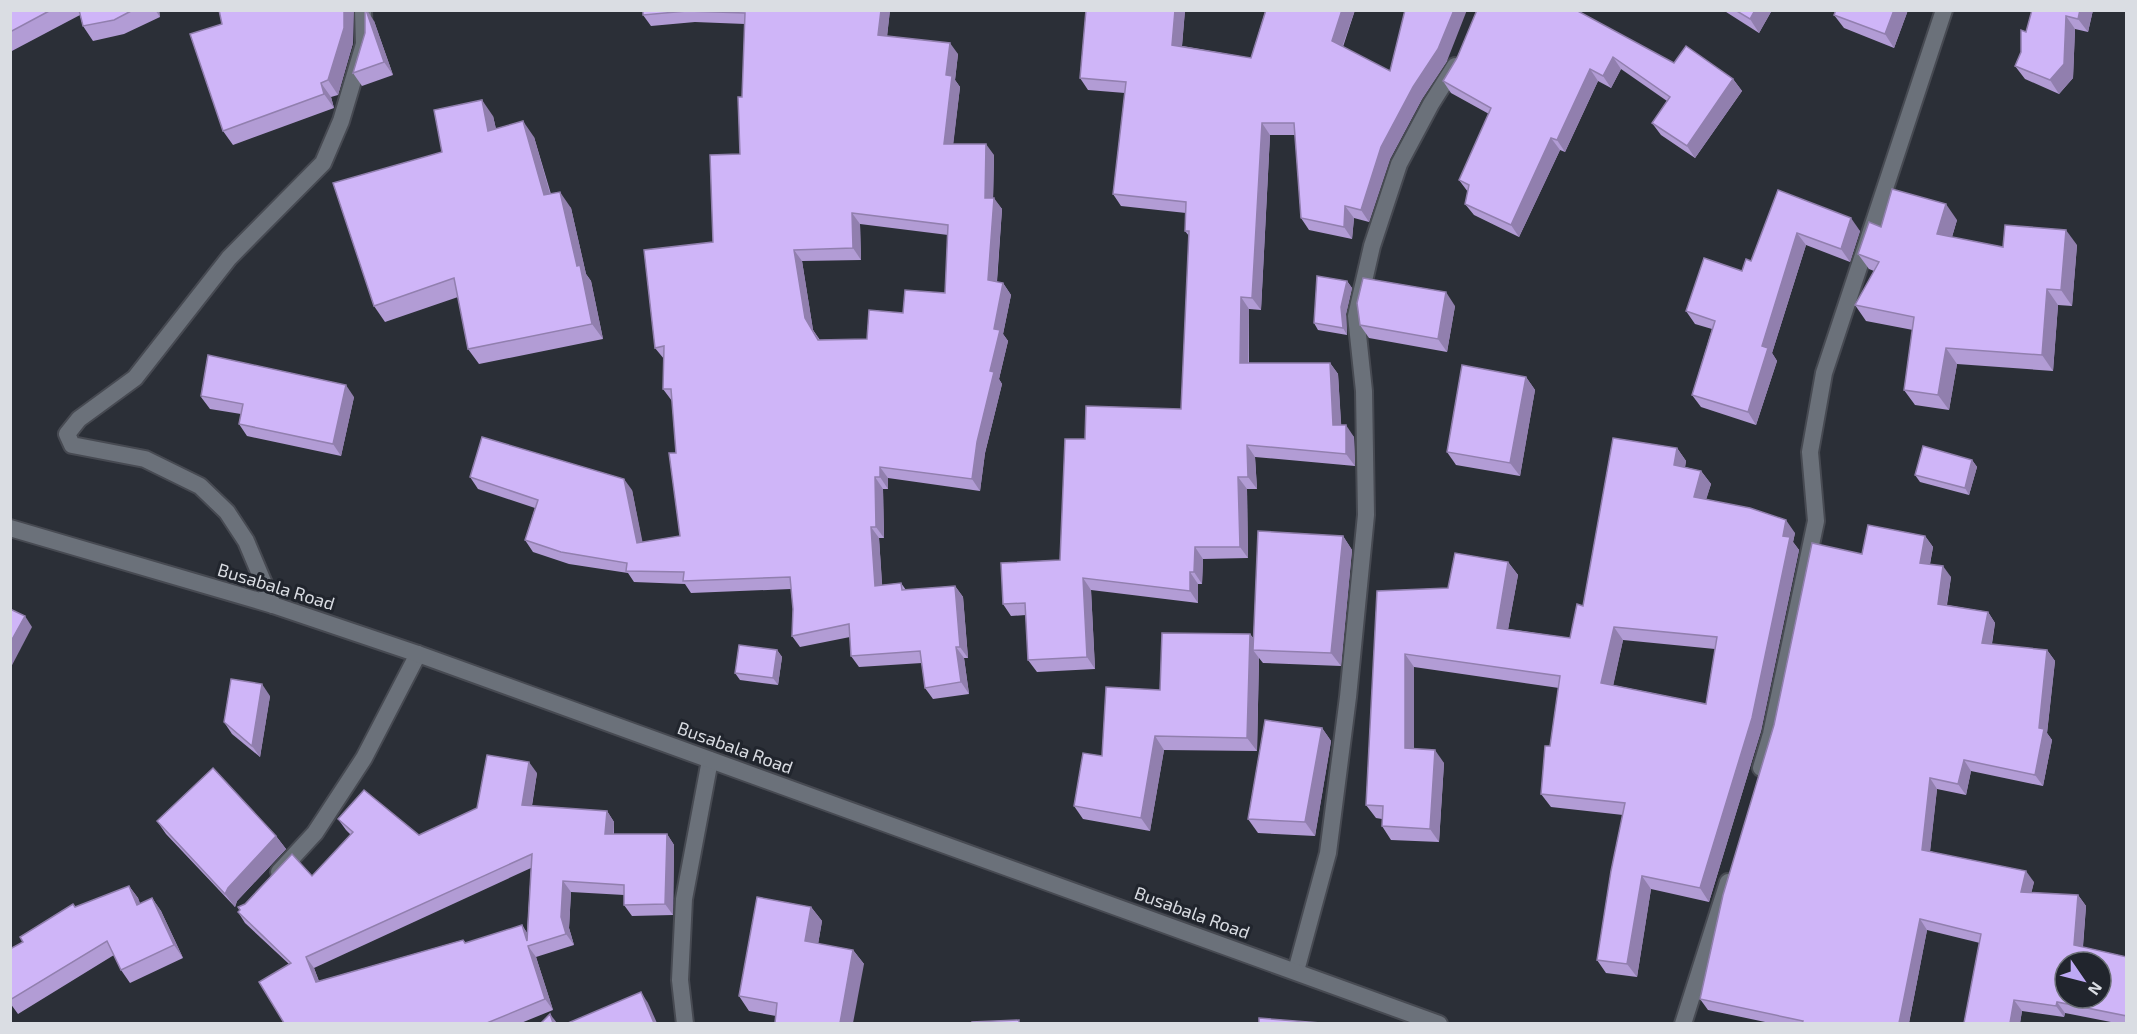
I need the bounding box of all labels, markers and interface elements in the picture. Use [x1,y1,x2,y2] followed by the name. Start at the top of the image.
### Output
[215,558,338,614] street label: Busabala Road
[675,716,796,778] street label: Busabala Road
[1132,881,1253,943] street label: Busabala Road
[2053,950,2113,1010] north arrow
[2085,979,2107,999] text: N

